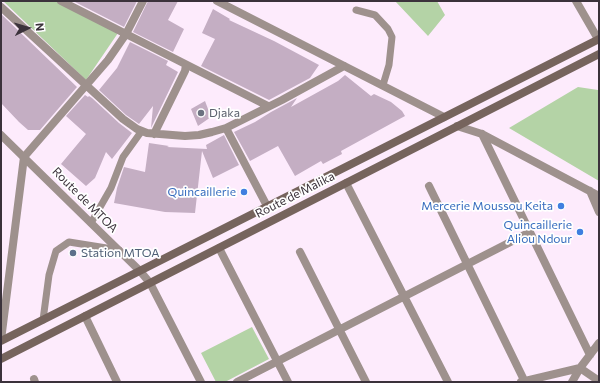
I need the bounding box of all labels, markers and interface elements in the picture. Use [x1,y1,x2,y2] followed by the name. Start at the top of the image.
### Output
[8,8,48,48] north arrow
[34,22,47,32] text: N
[209,106,240,120] place label: Djaka
[196,108,206,118] marker: Djaka
[49,164,121,236] street label: Route de MTOA
[253,169,337,221] street label: Route de Malika
[168,185,236,199] place label: Quincaillerie
[239,187,249,197] marker: Quincaillerie
[421,199,553,213] place label: Mercerie Moussou Keita
[556,201,566,211] marker: Mercerie Moussou Keita
[504,218,572,246] place label: Quincaillerie Aliou Ndour
[575,227,585,237] marker: Quincaillerie Aliou Ndour
[81,246,160,260] place label: Station MTOA
[68,248,78,258] marker: Station MTOA

